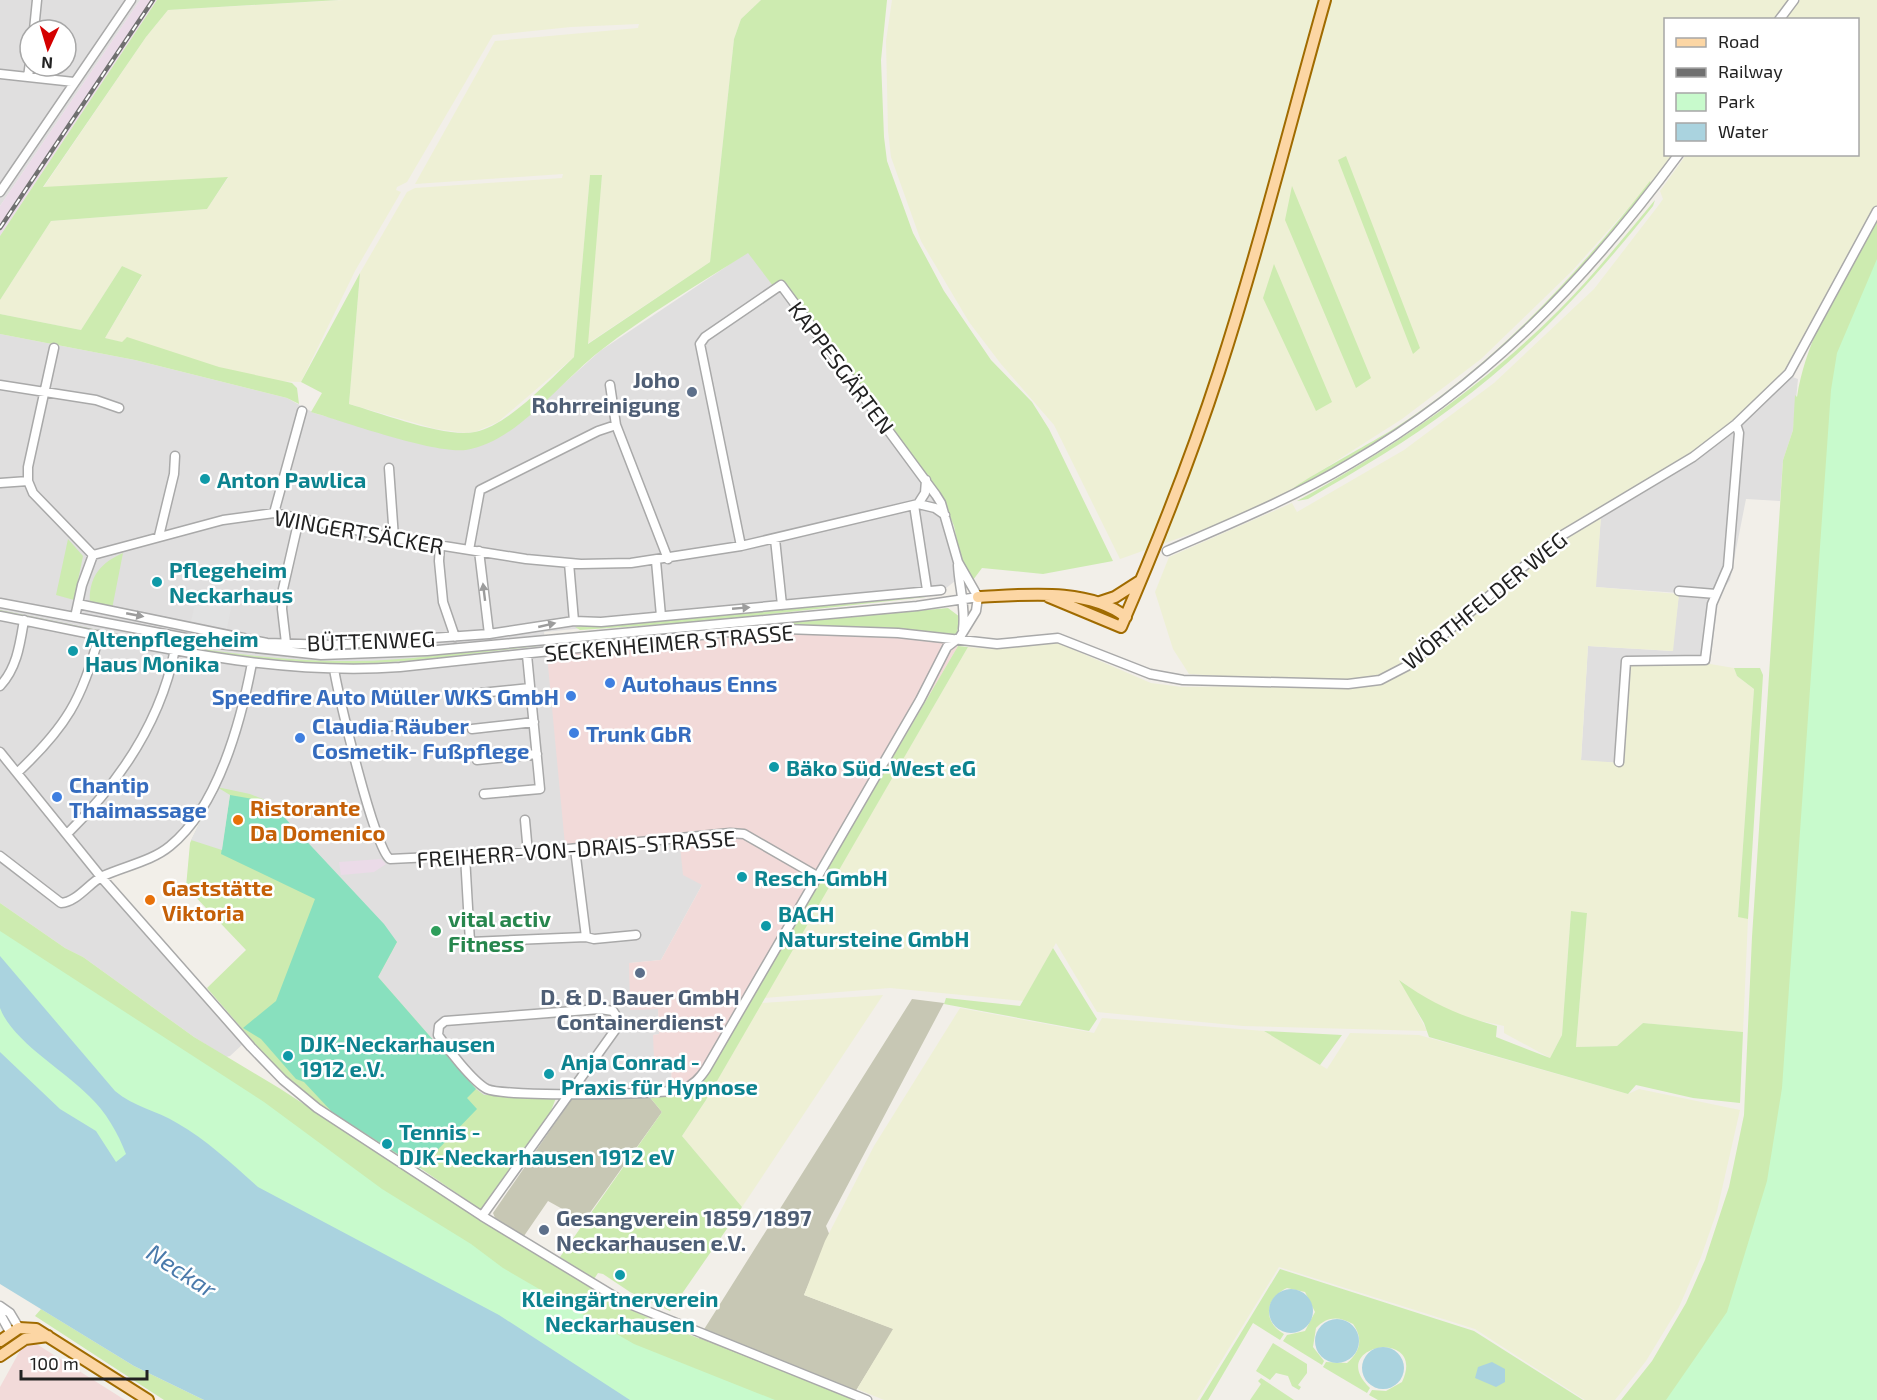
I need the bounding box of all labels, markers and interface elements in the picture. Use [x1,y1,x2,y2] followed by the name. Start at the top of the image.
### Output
[18,18,78,78] north arrow
[1664,18,1859,156] legend
[1718,30,1759,52] text: Road
[40,54,53,73] text: N
[1718,60,1783,82] text: Railway
[1718,90,1755,112] text: Park
[1718,120,1768,142] text: Water
[784,296,900,438] street label: KAPPESGÄRTEN
[531,366,680,417] place label: Joho Rohrreinigung
[685,385,699,399] marker: Joho Rohrreinigung
[217,466,366,492] place label: Anton Pawlica
[198,472,212,486] marker: Anton Pawlica
[272,503,446,559] street label: WINGERTSÄCKER
[1397,526,1571,674] street label: WÖRTHFELDER WEG
[169,556,293,607] place label: Pflegeheim Neckarhaus
[150,575,164,589] marker: Pflegeheim Neckarhaus
[479,583,489,602] one-way arrow
[731,603,750,613] one-way arrow
[126,611,145,620] one-way arrow
[543,618,795,666] street label: SECKENHEIMER STRASSE
[538,620,556,630] one-way arrow
[85,625,259,676] place label: Altenpflegeheim Haus Monika
[306,625,436,655] street label: BÜTTENWEG
[66,644,80,658] marker: Altenpflegeheim Haus Monika
[622,670,778,696] place label: Autohaus Enns
[603,676,617,690] marker: Autohaus Enns
[212,683,559,709] place label: Speedfire Auto Müller WKS GmbH
[564,689,578,703] marker: Speedfire Auto Müller WKS GmbH
[312,712,529,763] place label: Claudia Räuber Cosmetik- Fußpflege
[586,720,692,746] place label: Trunk GbR
[567,726,581,740] marker: Trunk GbR
[293,731,307,745] marker: Claudia Räuber Cosmetik- Fußpflege
[786,754,976,780] place label: Bäko Süd-West eG
[767,760,781,774] marker: Bäko Süd-West eG
[69,771,207,822] place label: Chantip Thaimassage
[50,790,64,804] marker: Chantip Thaimassage
[250,794,385,845] place label: Ristorante Da Domenico
[231,813,245,827] marker: Ristorante Da Domenico
[416,824,736,872] street label: FREIHERR-VON-DRAIS-STRASSE
[754,864,888,890] place label: Resch-GmbH
[735,870,749,884] marker: Resch-GmbH
[162,874,273,925] place label: Gaststätte Viktoria
[143,893,157,907] marker: Gaststätte Viktoria
[778,900,969,951] place label: BACH Natursteine GmbH
[448,905,551,956] place label: vital activ Fitness
[759,919,773,933] marker: BACH Natursteine GmbH
[429,924,443,938] marker: vital activ Fitness
[633,966,647,980] marker: D. & D. Bauer GmbH Containerdienst
[540,983,740,1034] place label: D. & D. Bauer GmbH Containerdienst
[300,1030,495,1081] place label: DJK-Neckarhausen 1912 e.V.
[561,1048,758,1100] place label: Anja Conrad - Praxis für Hypnose
[281,1049,295,1063] marker: DJK-Neckarhausen 1912 e.V.
[542,1067,556,1081] marker: Anja Conrad - Praxis für Hypnose
[399,1118,675,1169] place label: Tennis - DJK-Neckarhausen 1912 eV
[380,1137,394,1151] marker: Tennis - DJK-Neckarhausen 1912 eV
[556,1204,812,1255] place label: Gesangverein 1859/1897 Neckarhausen e.V.
[537,1223,551,1237] marker: Gesangverein 1859/1897 Neckarhausen e.V.
[142,1237,223,1303] water label: Neckar
[613,1268,627,1282] marker: Kleingärtnerverein Neckarhausen
[521,1285,719,1336] place label: Kleingärtnerverein Neckarhausen
[21,1343,147,1381] scale bar
[30,1352,79,1374] text: 100 m

